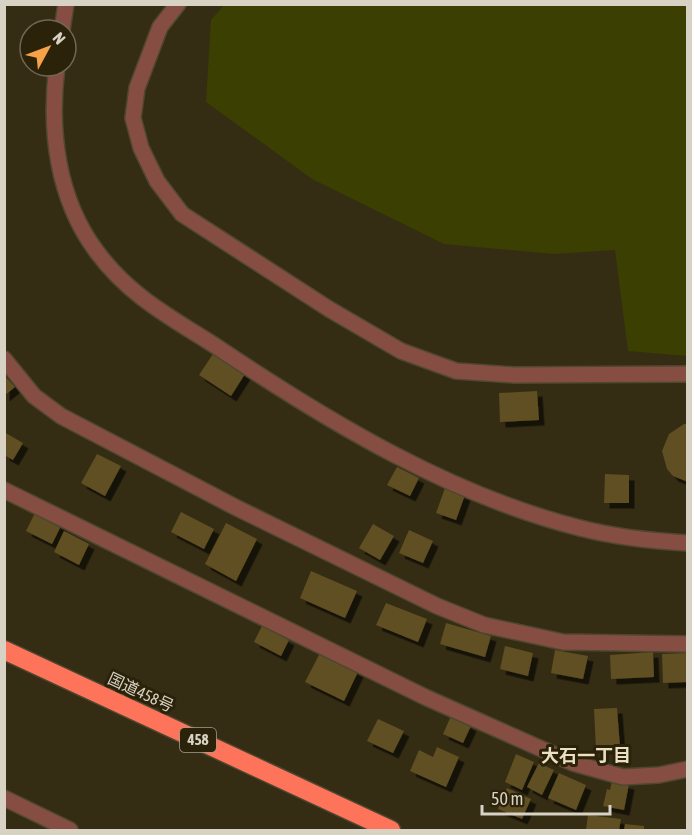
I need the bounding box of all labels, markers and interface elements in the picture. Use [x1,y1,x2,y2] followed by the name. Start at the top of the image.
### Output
[18,18,78,78] north arrow
[49,29,69,48] text: N
[105,669,177,715] street label: 国道458号
[180,728,216,752] road number: 458
[541,745,631,766] district label: 大石一丁目
[482,778,610,816] scale bar
[491,788,523,809] text: 50 m

